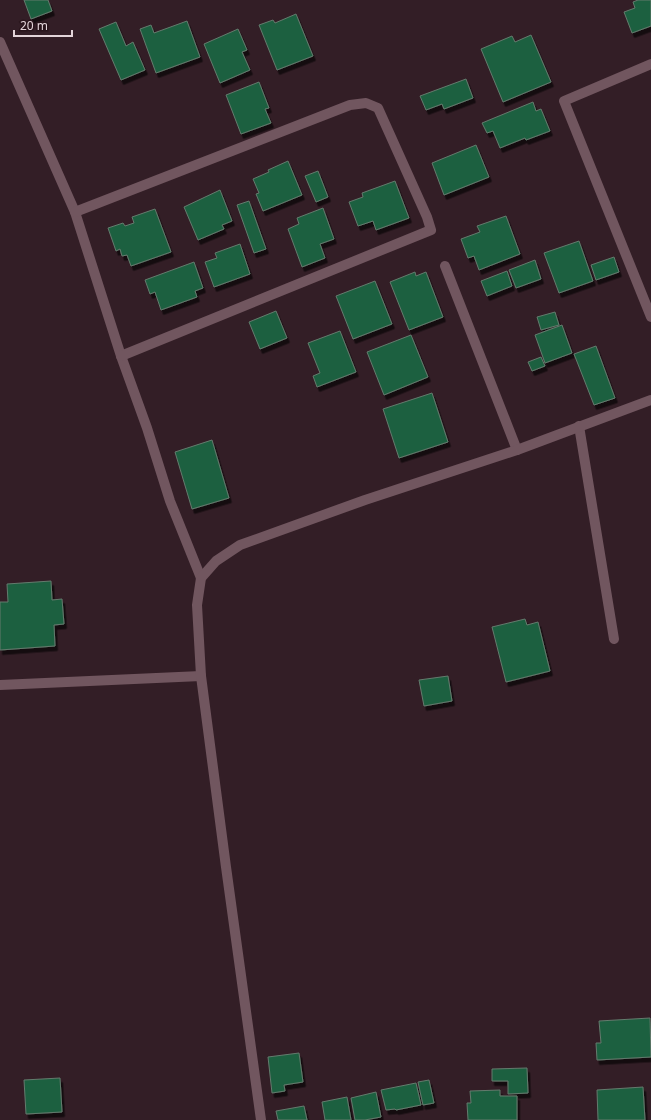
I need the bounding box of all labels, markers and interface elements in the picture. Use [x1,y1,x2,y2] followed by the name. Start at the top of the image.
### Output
[14,12,72,38] scale bar
[20,17,48,34] text: 20 m

